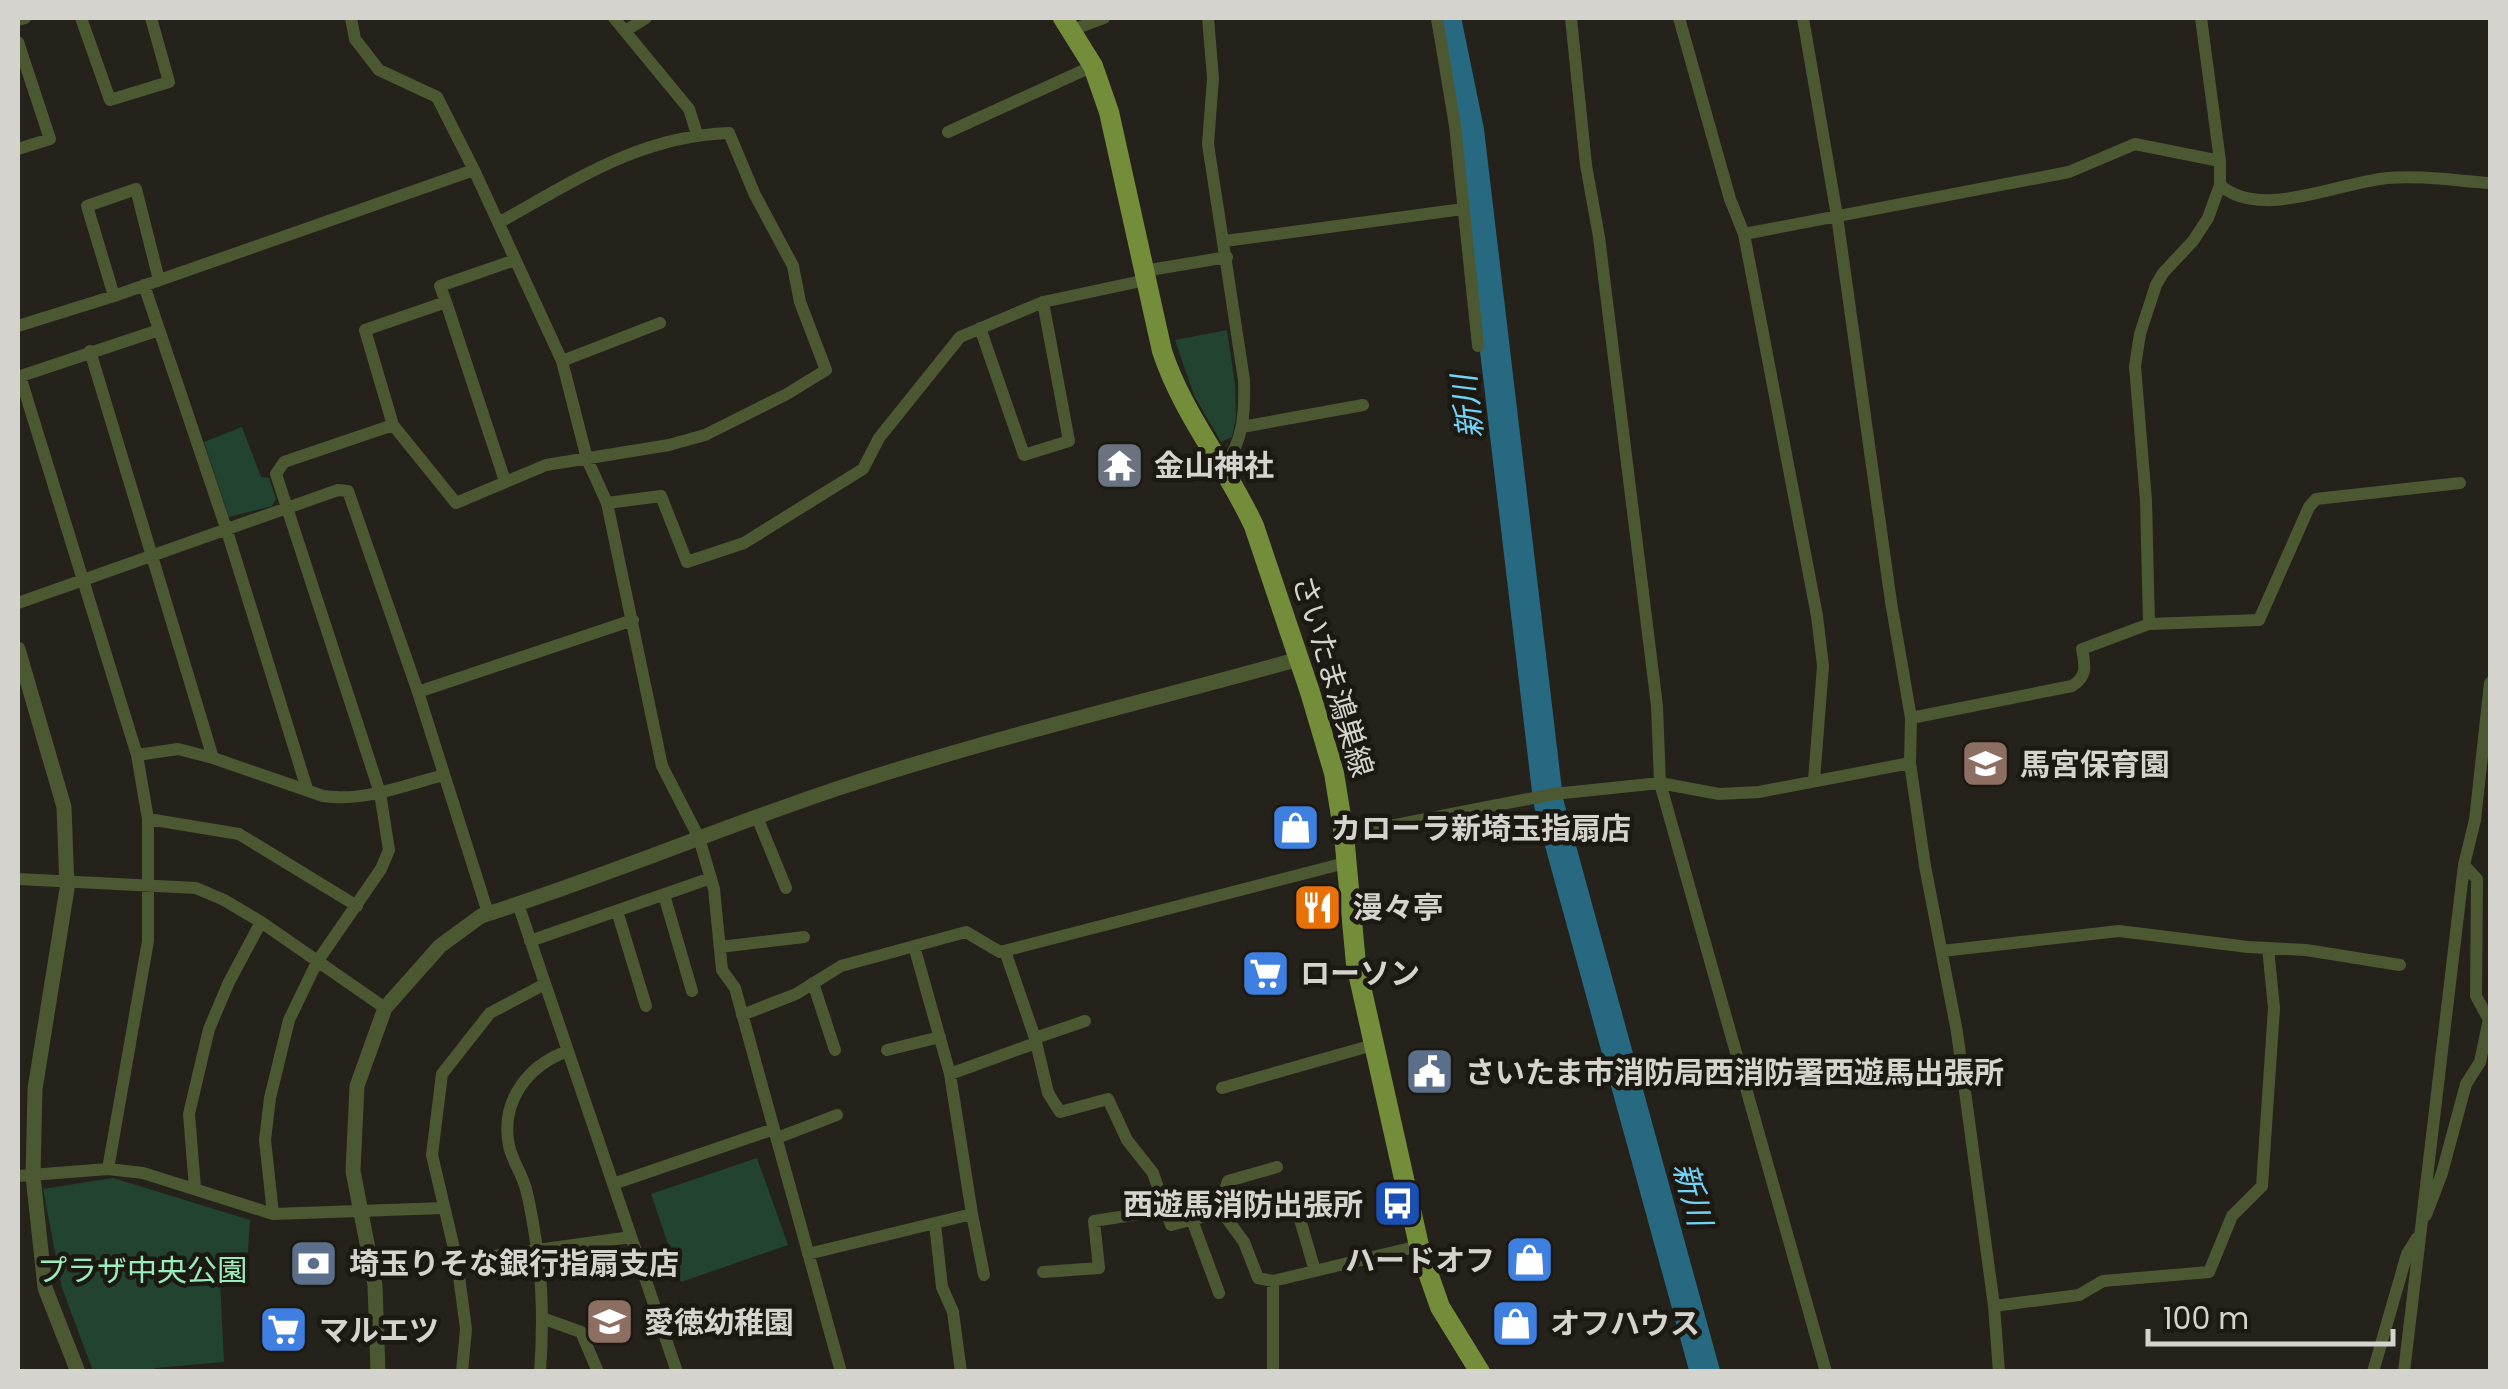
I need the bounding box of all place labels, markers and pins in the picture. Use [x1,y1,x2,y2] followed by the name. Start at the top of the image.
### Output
[1093,439,1145,491] temple icon: 金山神社
[1154,444,1274,487] place label: 金山神社
[1959,738,2011,790] school or university icon: 馬宮保育園
[2020,743,2170,786] place label: 馬宮保育園
[1270,802,1322,854] shop icon: カローラ新埼玉指扇店
[1331,807,1631,850] place label: カローラ新埼玉指扇店
[1292,881,1344,933] restaurant icon: 漫々亭
[1353,886,1443,929] place label: 漫々亭
[1239,947,1291,999] supermarket icon: ローソン
[1300,952,1420,995] place label: ローソン
[1404,1046,1456,1098] public building icon: さいたま市消防局西消防署西遊馬出張所
[1465,1051,2004,1094] place label: さいたま市消防局西消防署西遊馬出張所
[1372,1178,1424,1230] bus stop icon: 西遊馬消防出張所
[1123,1183,1363,1226] place label: 西遊馬消防出張所
[1504,1234,1556,1286] shop icon: ハードオフ
[288,1237,340,1289] bank icon: 埼玉りそな銀行指扇支店
[1345,1239,1495,1282] place label: ハードオフ
[349,1242,679,1285] place label: 埼玉りそな銀行指扇支店
[583,1296,635,1348] school or university icon: 愛徳幼稚園
[1489,1297,1541,1349] shop icon: オフハウス
[644,1301,794,1344] place label: 愛徳幼稚園
[1550,1302,1700,1345] place label: オフハウス
[258,1304,310,1356] supermarket icon: マルエツ
[319,1309,439,1352] place label: マルエツ

